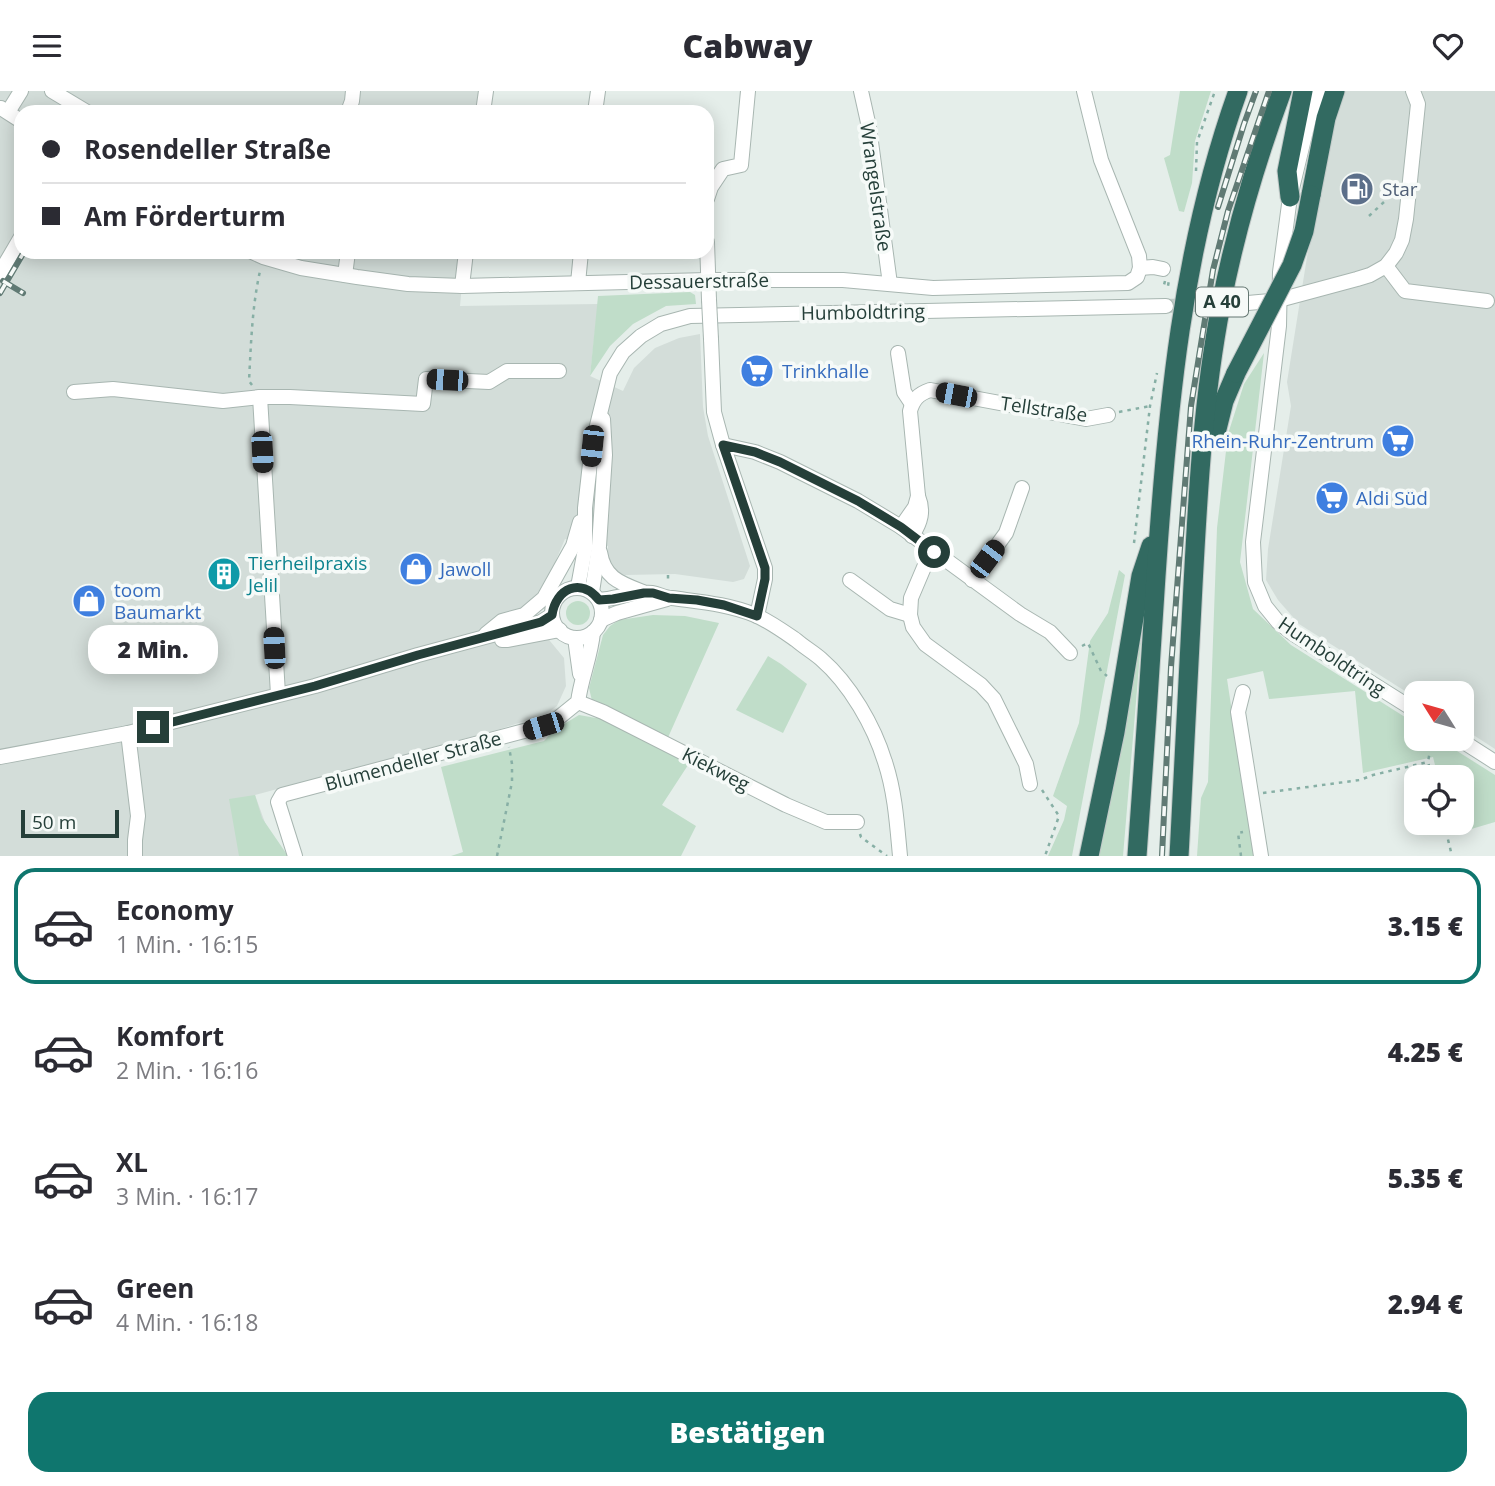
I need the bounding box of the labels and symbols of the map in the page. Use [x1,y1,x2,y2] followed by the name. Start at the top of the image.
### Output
[854,121,898,253] street label: Wrangelstraße
[1338,170,1376,208] fuel station icon: Star
[1382,176,1418,202] place label: Star
[629,267,769,295] street label: Dessauerstraße
[1196,287,1248,317] road number: A 40
[801,298,925,326] street label: Humboldtring
[738,352,776,390] supermarket icon: Trinkhalle
[782,358,869,384] place label: Trinkhalle
[426,368,469,392] car
[934,381,979,409] car
[999,390,1089,428] street label: Tellstraße
[1379,422,1417,460] supermarket icon: Rhein-Ruhr-Zentrum
[580,424,605,468] car
[1192,428,1374,454] place label: Rhein-Ruhr-Zentrum
[251,430,274,474] car
[1313,479,1351,517] supermarket icon: Aldi Süd
[1356,485,1428,511] place label: Aldi Süd
[918,536,950,568] route start
[966,536,1009,582] car
[246,550,367,598] place label: Tierheilpraxis Jelil
[397,550,435,588] shop icon: Jawoll
[205,555,243,593] building icon: Tierheilpraxis Jelil
[438,556,491,582] place label: Jawoll
[114,577,201,625] place label: toom Baumarkt
[70,582,108,620] shop icon: toom Baumarkt
[1273,611,1391,701] street label: Humboldtring
[88,625,218,675] callout: 2 Min.
[263,626,286,670] car
[1404,681,1474,751] north arrow
[520,710,567,742] car
[137,711,169,743] route end
[322,725,504,797] street label: Blumendeller Straße
[678,741,754,797] street label: Kiekweg
[21,807,119,839] scale bar

